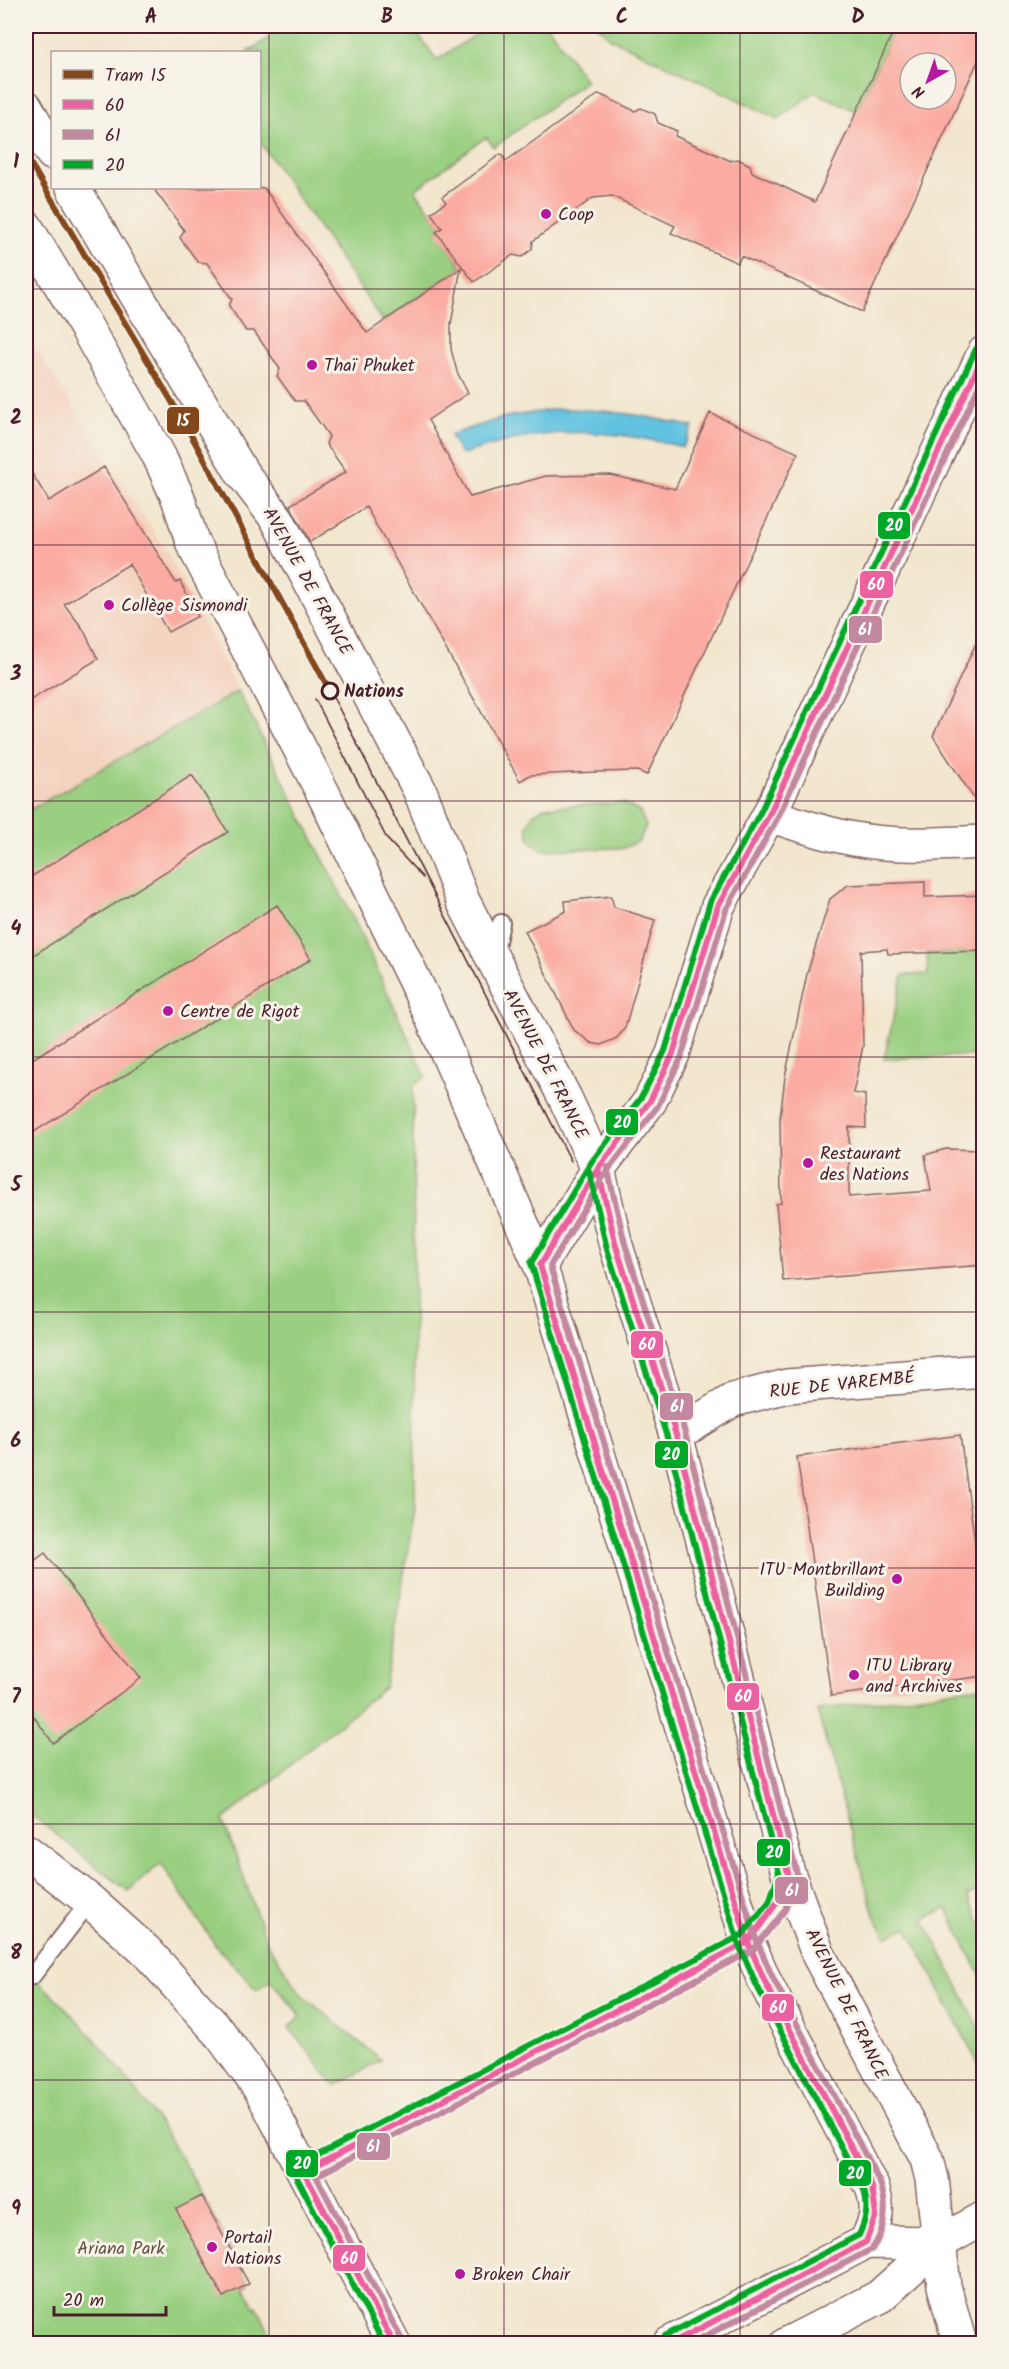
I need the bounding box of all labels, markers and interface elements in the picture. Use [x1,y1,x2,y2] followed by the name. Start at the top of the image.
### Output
[145,2,157,34] text: A
[381,2,393,34] text: B
[616,2,628,34] text: C
[851,2,865,34] text: D
[51,51,261,189] legend
[898,51,958,111] north arrow
[105,62,167,91] text: Tram 15
[907,79,931,104] text: N
[105,92,124,121] text: 60
[105,122,121,151] text: 61
[13,147,19,179] text: 1
[105,152,124,181] text: 20
[558,201,594,230] place label: Coop
[539,207,553,221] marker: Coop
[324,352,416,381] place label: Thaï Phuket
[305,358,319,372] marker: Thaï Phuket
[10,403,22,435] text: 2
[166,406,200,435] line badge: 15
[177,409,191,434] text: 15
[254,502,360,662] street label: AVENUE DE FRANCE
[877,511,911,540] line badge: 20
[885,514,904,539] text: 20
[859,570,894,599] line badge: 60
[868,573,885,598] text: 60
[121,592,248,621] place label: Collège Sismondi
[102,598,116,612] marker: Collège Sismondi
[848,615,883,644] line badge: 61
[858,618,872,643] text: 61
[10,659,22,691] text: 3
[344,678,405,707] place label: Nations
[321,682,339,700] marker: Nations
[11,914,22,946] text: 4
[494,984,595,1145] street label: AVENUE DE FRANCE
[180,998,301,1027] place label: Centre de Rigot
[161,1004,175,1018] marker: Centre de Rigot
[605,1108,639,1136] line badge: 20
[613,1111,632,1136] text: 20
[820,1140,910,1190] place label: Restaurant des Nations
[801,1156,815,1170] marker: Restaurant des Nations
[10,1170,23,1202] text: 5
[630,1330,664,1359] line badge: 60
[639,1333,656,1358] text: 60
[768,1363,917,1408] street label: RUE DE VAREMBÉ
[659,1392,694,1421] line badge: 61
[670,1395,684,1420] text: 61
[11,1426,22,1458] text: 6
[654,1440,689,1469] line badge: 20
[662,1443,681,1468] text: 20
[759,1556,886,1606] place label: ITU Montbrillant Building
[890,1572,904,1586] marker: ITU Montbrillant Building
[866,1652,963,1702] place label: ITU Library and Archives
[847,1668,861,1682] marker: ITU Library and Archives
[11,1682,21,1714] text: 7
[726,1682,760,1711] line badge: 60
[735,1685,752,1710] text: 60
[756,1838,791,1867] line badge: 20
[765,1841,784,1866] text: 20
[774,1876,809,1905] line badge: 61
[785,1879,799,1904] text: 61
[796,1924,895,2086] street label: AVENUE DE FRANCE
[10,1938,22,1970] text: 8
[761,1993,795,2022] line badge: 60
[770,1996,787,2021] text: 60
[356,2132,391,2161] line badge: 61
[366,2135,380,2160] text: 61
[285,2149,319,2178] line badge: 20
[293,2152,312,2177] text: 20
[838,2159,872,2187] line badge: 20
[846,2162,865,2187] text: 20
[11,2194,21,2226] text: 9
[224,2224,282,2274] place label: Portail Nations
[77,2235,165,2264] park label: Ariana Park
[205,2240,219,2254] marker: Portail Nations
[332,2244,366,2272] line badge: 60
[341,2247,358,2272] text: 60
[472,2261,571,2290] place label: Broken Chair
[453,2267,467,2281] marker: Broken Chair
[54,2279,166,2317] scale bar
[63,2287,104,2316] text: 20 m

